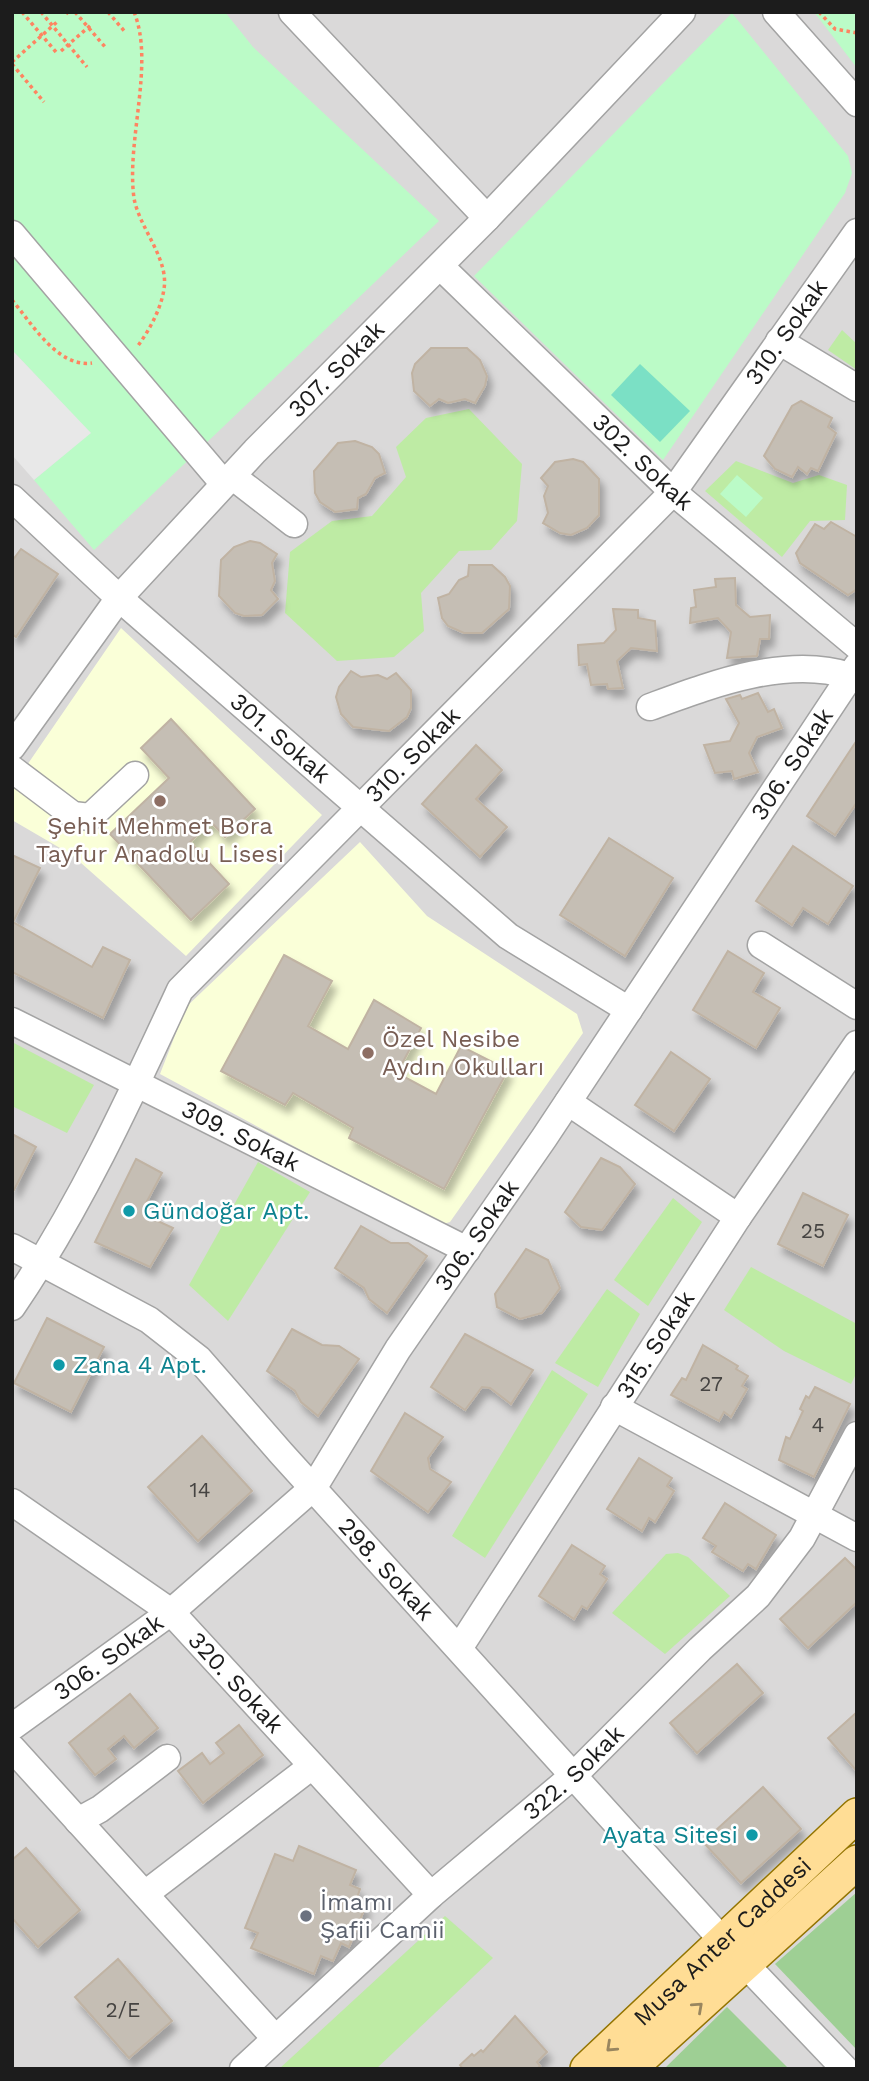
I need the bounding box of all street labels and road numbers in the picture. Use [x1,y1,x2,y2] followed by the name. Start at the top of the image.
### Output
[739,273,833,390] street label: 310. Sokak
[282,315,390,423] street label: 307. Sokak
[587,408,699,517] street label: 302. Sokak
[224,687,336,789] street label: 301. Sokak
[360,701,466,808] street label: 310. Sokak
[745,702,839,825] street label: 306. Sokak
[177,1095,305,1178] street label: 309. Sokak
[429,1174,525,1296] street label: 306. Sokak
[610,1285,701,1404] street label: 315. Sokak
[333,1512,440,1626] street label: 298. Sokak
[48,1608,169,1706] street label: 306. Sokak
[182,1626,289,1739] street label: 320. Sokak
[517,1719,630,1826] street label: 322. Sokak
[628,1852,817,2032] street label: Musa Anter Caddesi

